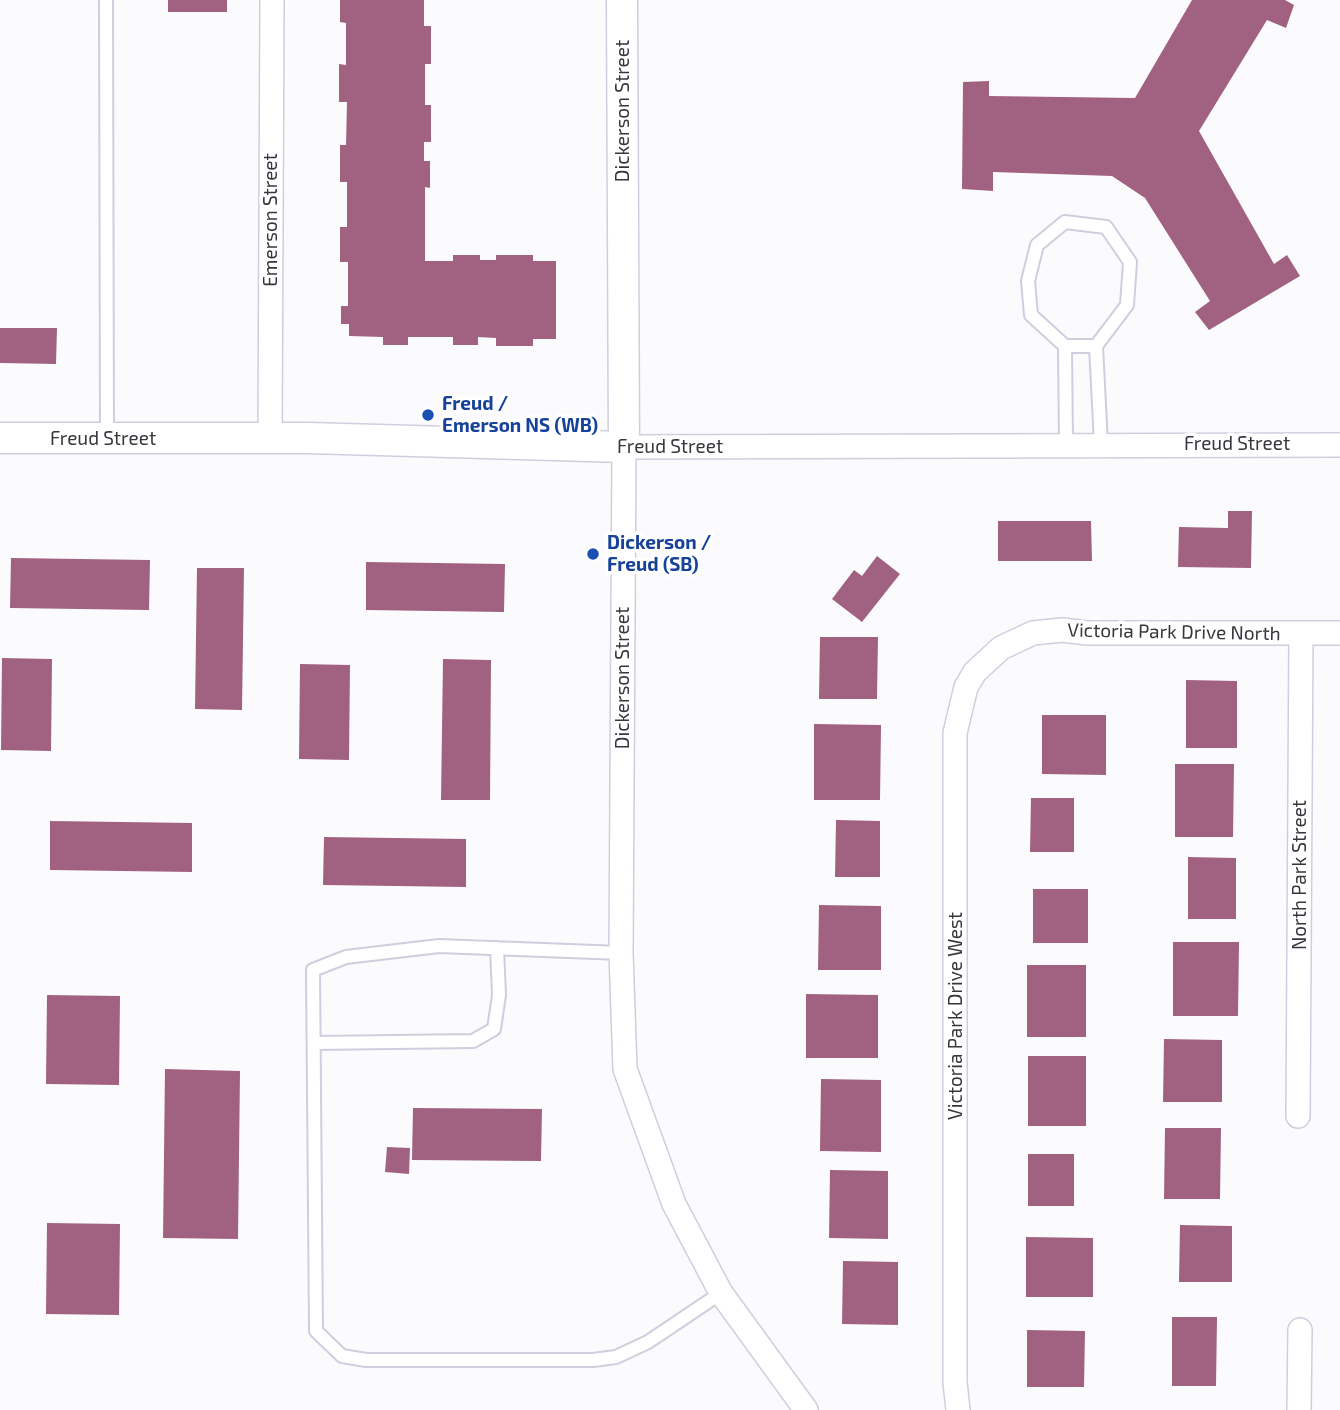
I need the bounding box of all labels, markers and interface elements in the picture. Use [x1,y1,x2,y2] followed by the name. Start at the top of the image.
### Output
[612,40,634,182] street label: Dickerson Street
[260,153,282,287] street label: Emerson Street
[442,393,598,437] place label: Freud / Emerson NS (WB)
[420,407,436,423] marker: Freud / Emerson NS (WB)
[50,428,156,450] street label: Freud Street
[1184,433,1290,455] street label: Freud Street
[617,436,723,458] street label: Freud Street
[607,532,711,576] place label: Dickerson / Freud (SB)
[585,546,601,562] marker: Dickerson / Freud (SB)
[612,607,634,749] street label: Dickerson Street
[1067,619,1281,645] street label: Victoria Park Drive North
[1289,800,1311,950] street label: North Park Street
[945,912,967,1120] street label: Victoria Park Drive West

